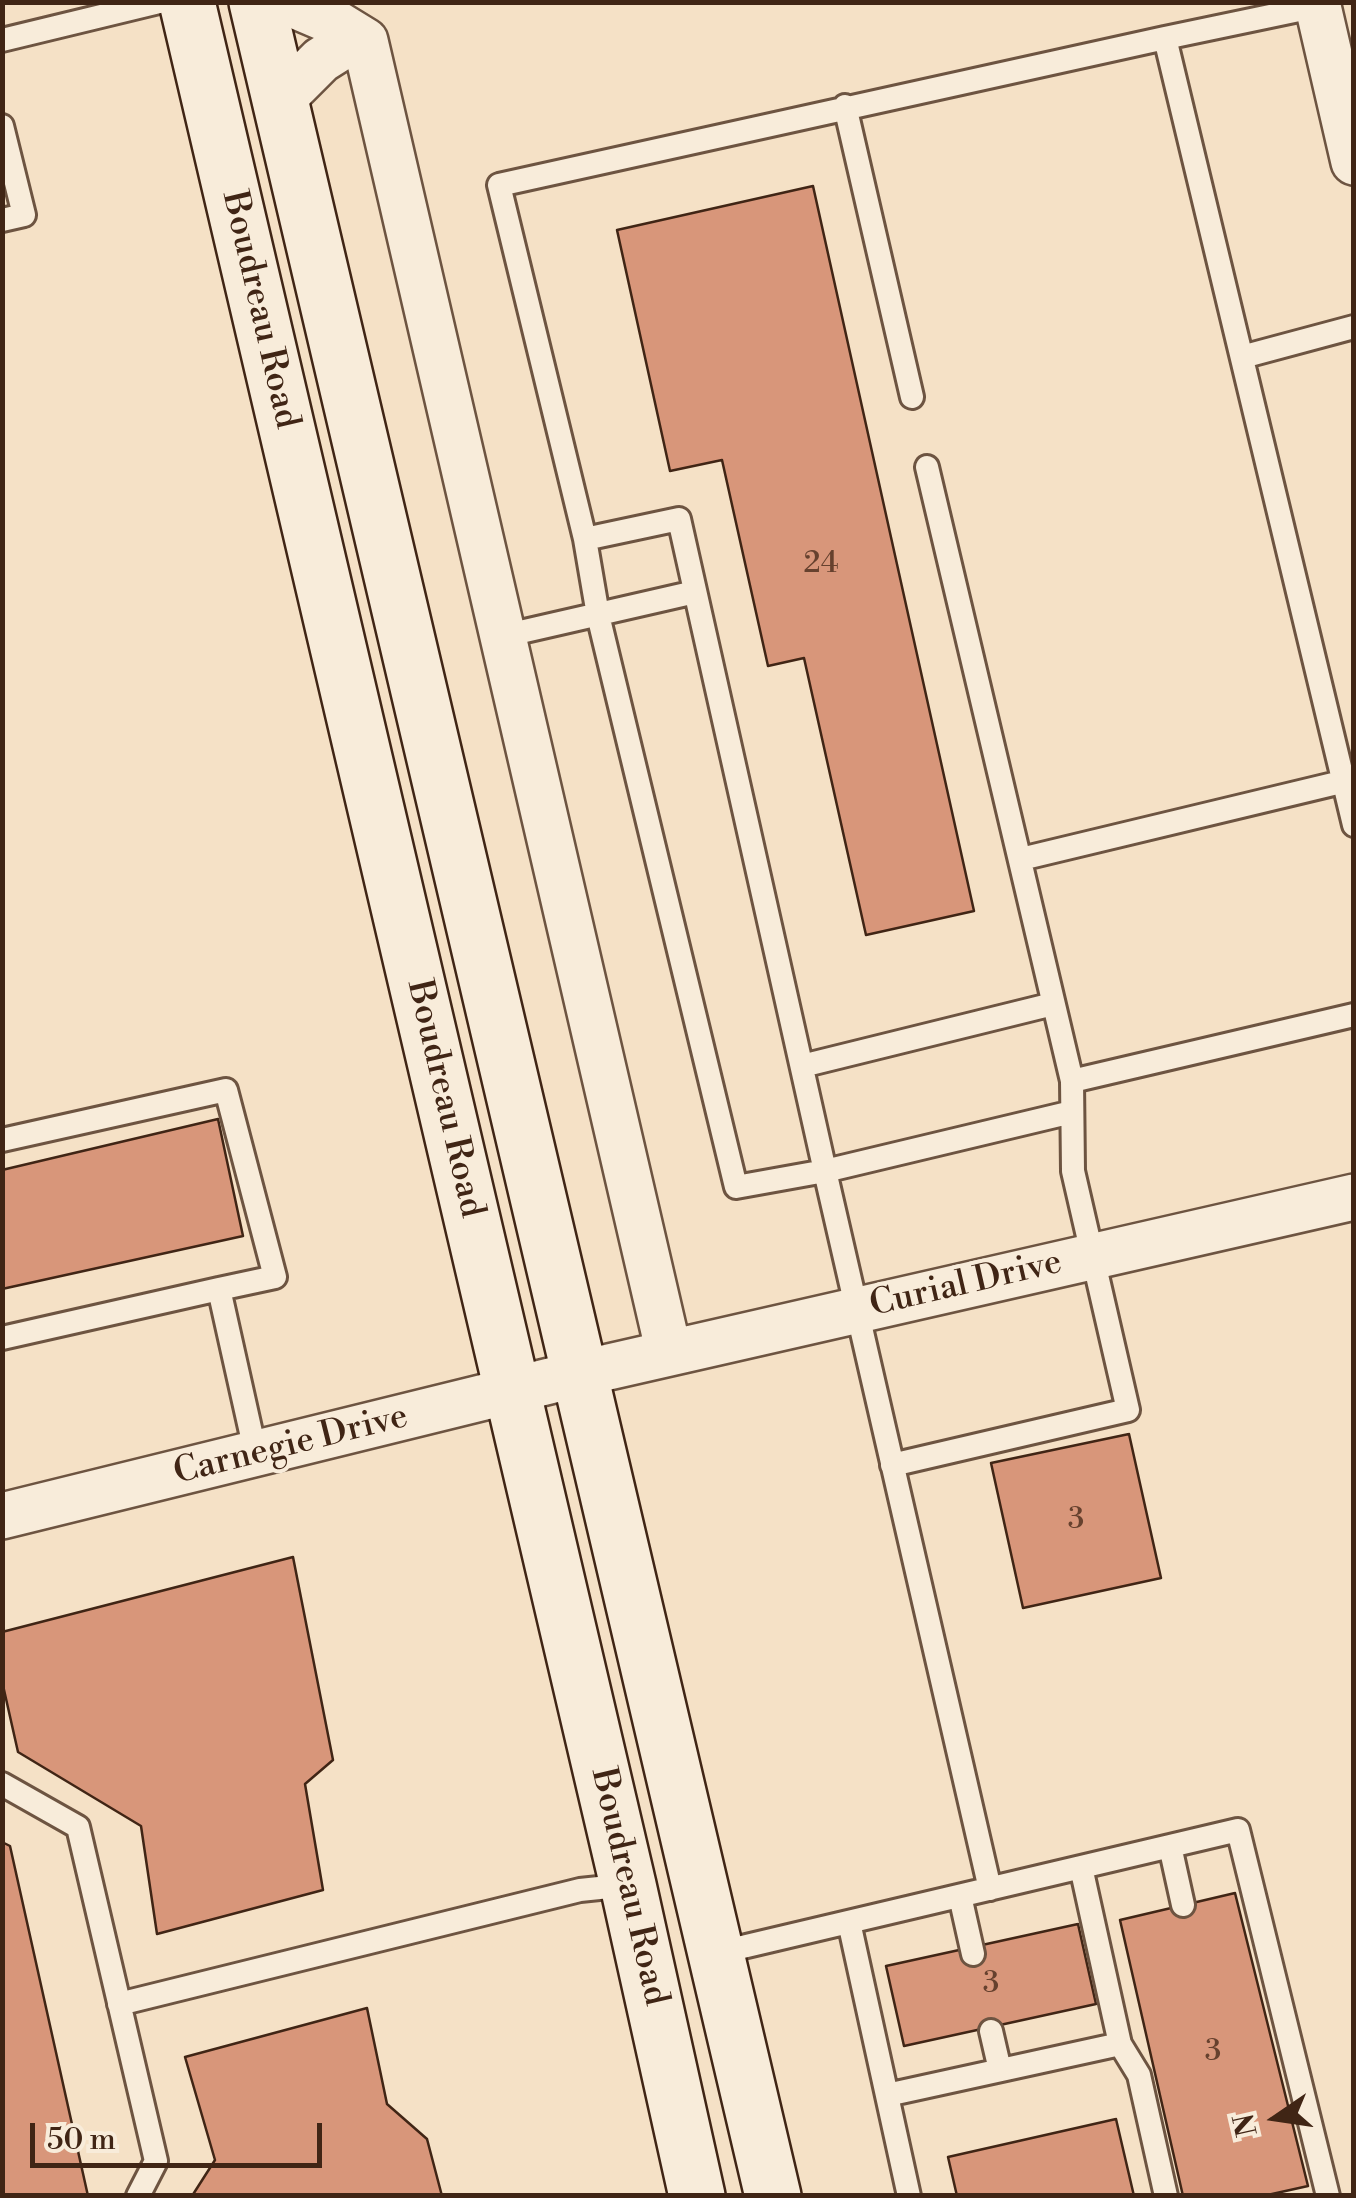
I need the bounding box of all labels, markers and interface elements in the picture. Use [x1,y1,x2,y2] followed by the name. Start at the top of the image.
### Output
[211,187,307,433] street label: Boudreau Road
[803,547,839,583] house number: 24
[396,976,492,1222] street label: Boudreau Road
[866,1243,1066,1327] street label: Curial Drive
[170,1397,412,1495] street label: Carnegie Drive
[1068,1503,1084,1539] house number: 3
[580,1764,676,2010] street label: Boudreau Road
[983,1967,999,2003] house number: 3
[1205,2035,1221,2071] house number: 3
[1226,2068,1326,2168] north arrow
[35,2103,328,2165] scale bar
[1227,2110,1266,2140] text: N
[47,2121,116,2159] text: 50 m

